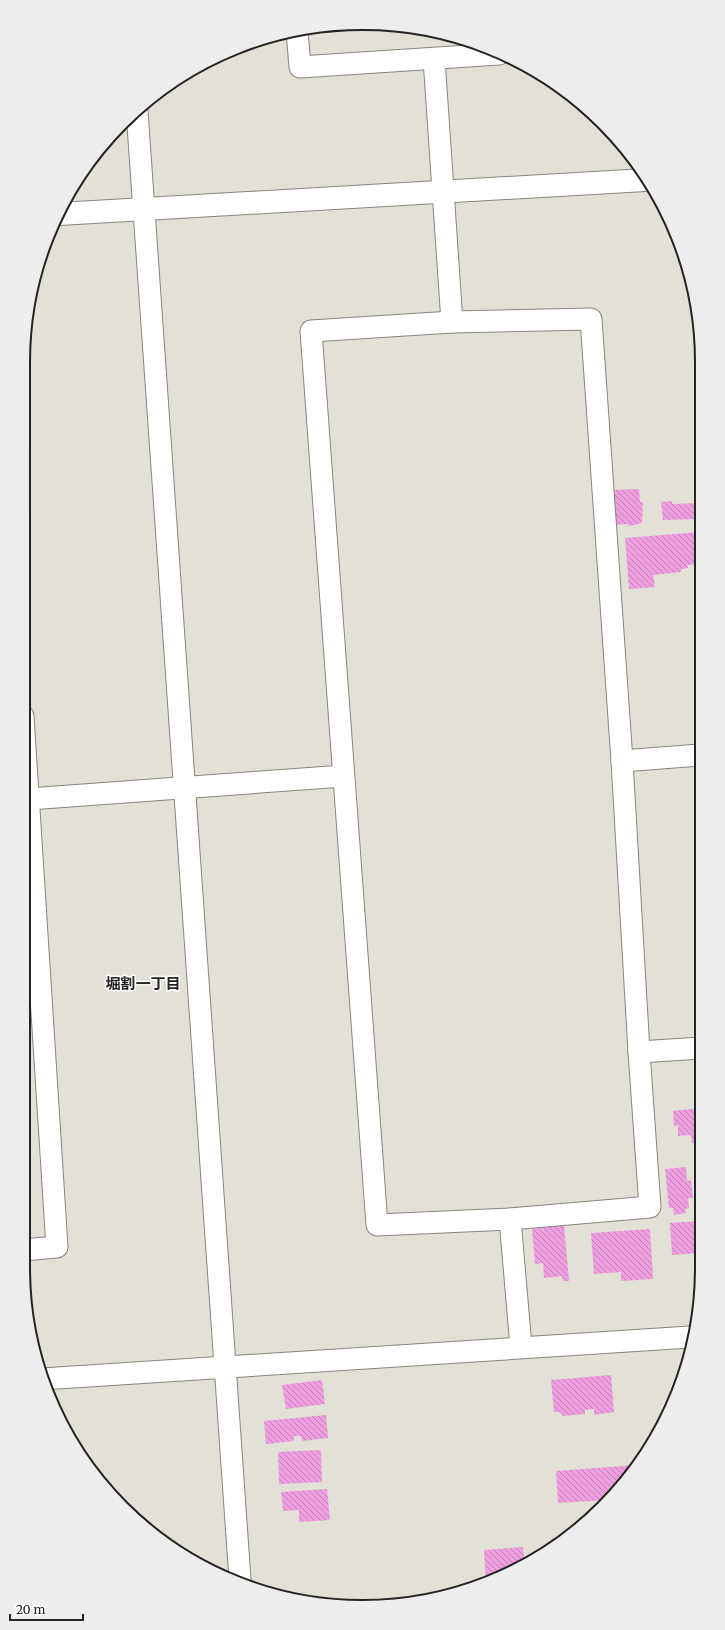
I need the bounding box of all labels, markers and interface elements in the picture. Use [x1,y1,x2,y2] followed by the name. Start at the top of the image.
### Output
[105,974,181,993] district label: 堀割一丁目
[10,1596,83,1622] scale bar
[16,1602,45,1617] text: 20 m

